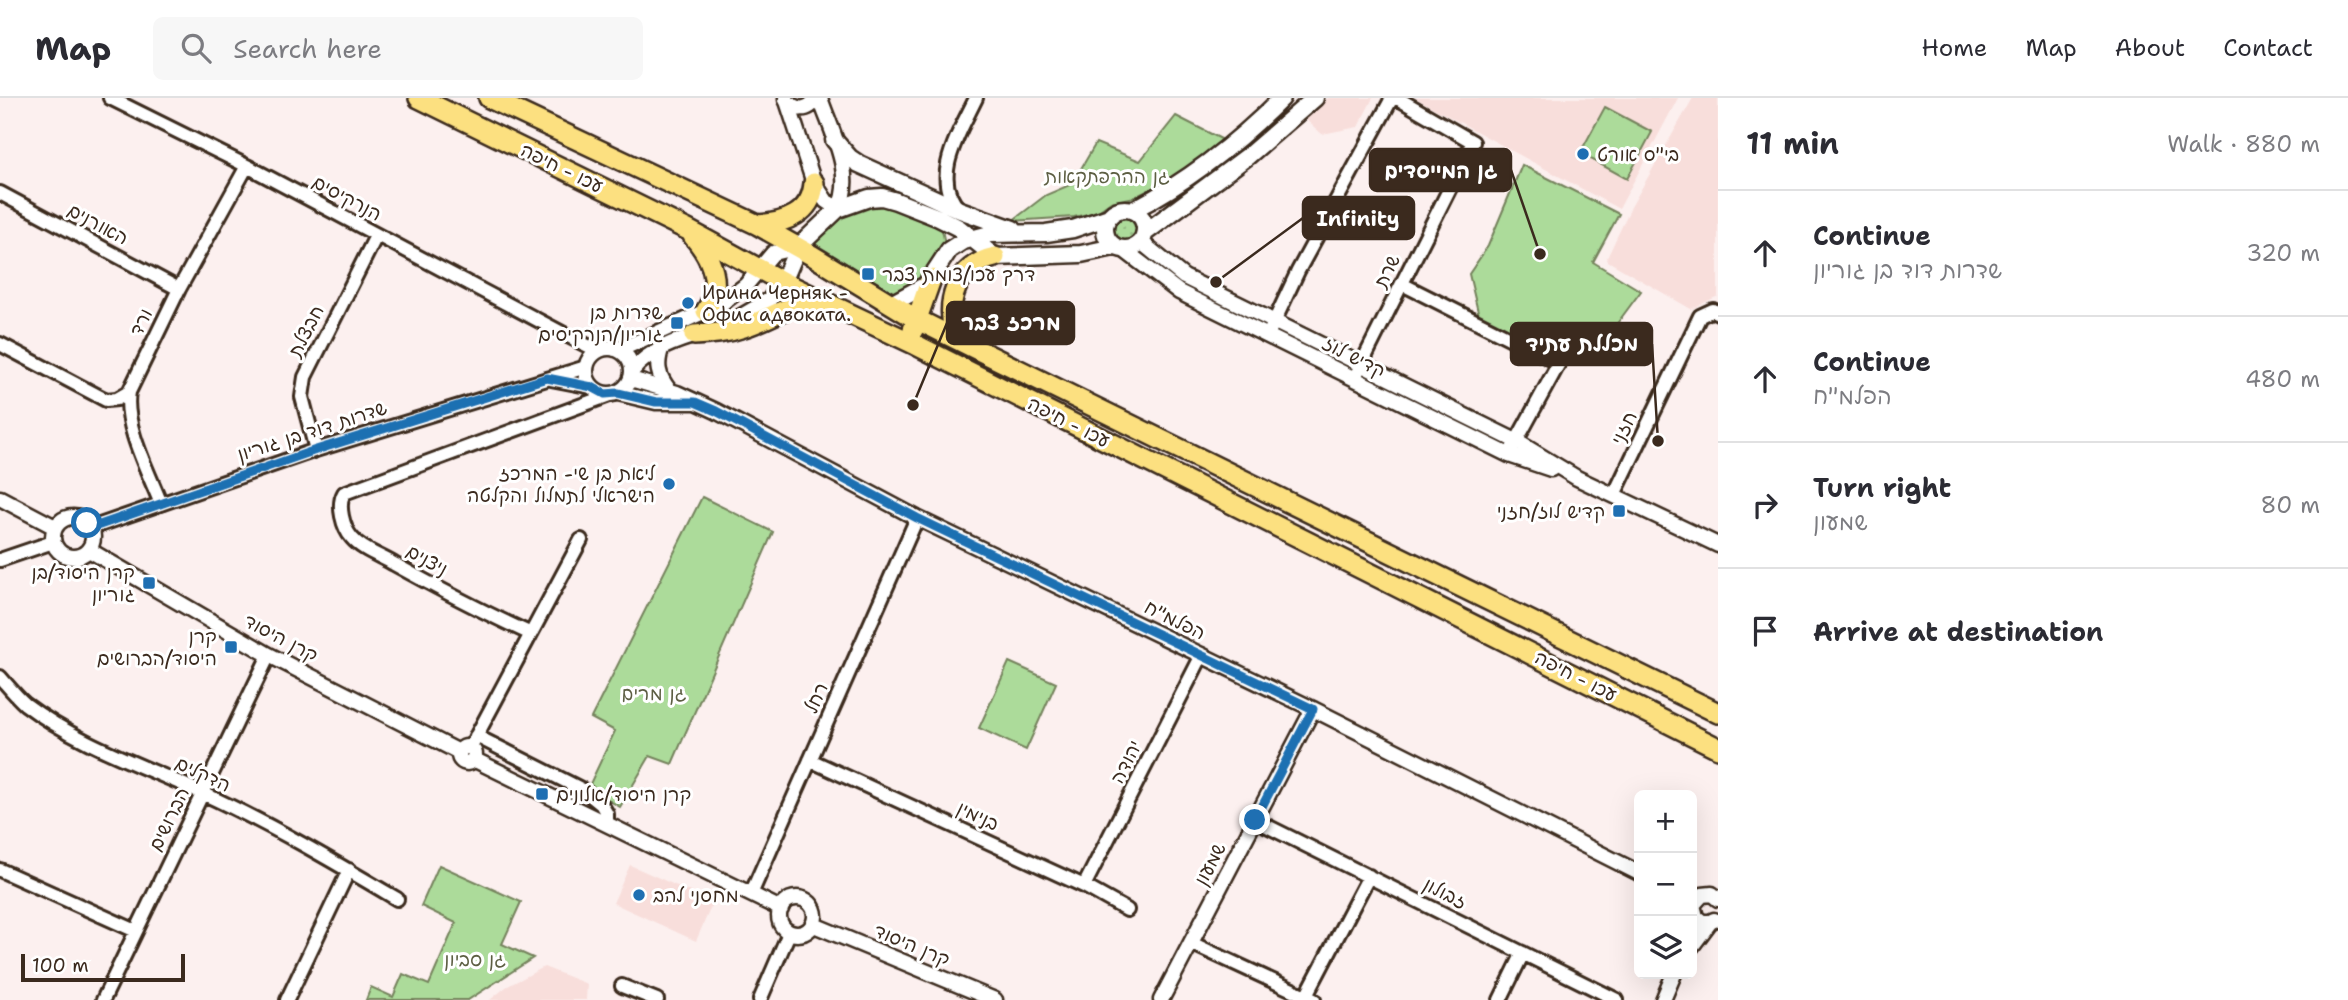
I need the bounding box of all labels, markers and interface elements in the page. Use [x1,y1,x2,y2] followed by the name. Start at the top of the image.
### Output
[153,17,643,80] search box
[35,26,111,71] text: Map
[177,29,215,67] icon: search
[233,31,382,66] text: Search here
[1921,32,1987,64] text: Home
[2025,32,2077,64] text: Map
[2115,32,2185,64] text: About
[2223,32,2313,64] text: Contact
[1746,123,1839,164] text: 11 min
[2167,129,2320,159] text: Walk · 880 m
[516,137,608,199] street label: עכו - חיפה
[1597,142,1679,167] place label: בי"ס אורט
[1575,146,1591,162] marker: בי"ס אורט
[1370,149,1511,191] callout: גן המייסדים
[1384,157,1498,185] text: גן המייסדים
[1043,164,1170,189] park label: גן ההרפתקאות
[308,169,386,227] street label: הנרקיסים
[1303,197,1414,239] callout: Infinity
[63,198,133,250] street label: האורנים
[1316,205,1400,233] text: Infinity
[1813,218,1931,253] text: Continue
[1746,234,1784,272] icon: ahead
[2246,238,2320,268] text: 320 m
[1368,250,1406,293] street label: שרת
[1813,255,2002,285] text: שדרות דוד בן גוריון
[882,262,1035,287] place label: דרך עכו/צומת צבר
[860,266,876,282] marker: דרך עכו/צומת צבר
[702,280,851,327] place label: Ирина Черняк - Офис адвоката.
[680,295,696,311] marker: Ирина Черняк - Офис адвоката.
[538,300,663,347] place label: שדרות בן גוריון/הנרקיסים
[282,301,330,362] street label: חבצלת
[947,302,1074,344] callout: מרכז צבר
[124,304,158,340] street label: ורד
[961,309,1061,337] text: מרכז צבר
[669,315,685,331] marker: שדרות בן גוריון/הנרקיסים
[1511,323,1652,365] callout: מכללת עתיד
[1526,330,1638,358] text: מכללת עתיד
[1318,331,1390,383] street label: קדיש לוז
[1813,344,1931,379] text: Continue
[1746,360,1784,398] icon: ahead
[2245,364,2320,394] text: 480 m
[1813,381,1892,411] text: הפלמ"ח
[1024,391,1114,453] street label: עכו - חיפה
[234,395,390,467] street label: שדרות דוד בן גוריון
[1605,407,1643,449] street label: חזני
[467,461,656,508] place label: ליאת בן שי- המרכז הישראלי לתמלול והקלטה
[1813,470,1951,505] text: Turn right
[661,476,677,492] marker: ליאת בן שי- המרכז הישראלי לתמלול והקלטה
[1746,486,1784,524] icon: right
[2261,490,2320,520] text: 80 m
[1497,499,1605,524] place label: קדיש לוז/חזני
[1611,503,1627,519] marker: קדיש לוז/חזני
[71,507,102,538] route start
[1813,507,1868,537] text: שמעון
[402,538,452,582] street label: ניצנים
[31,560,135,607] place label: קרן היסוד/בן גוריון
[141,575,157,591] marker: קרן היסוד/בן גוריון
[1140,595,1210,645] street label: הפלמ"ח
[240,608,322,668] street label: קרן היסוד
[1746,612,1784,650] icon: arrive
[1813,614,2103,649] text: Arrive at destination
[97,624,217,671] place label: קרן היסוד/הברושים
[223,639,239,655] marker: קרן היסוד/הברושים
[1531,645,1621,707] street label: עכו - חיפה
[798,679,834,717] street label: רחל
[622,681,687,706] park label: גן מרים
[1104,736,1148,788] street label: יהודה
[171,750,235,798] street label: הדקלים
[556,782,691,807] place label: קרן היסוד/אלונים
[143,783,195,855] street label: הברושים
[534,786,550,802] marker: קרן היסוד/אלונים
[1634,790,1697,979] map controls
[1634,790,1697,853] button: +
[953,795,1003,837] street label: בנימין
[1239,804,1270,835] route end
[1188,838,1232,890] street label: שמעון
[1634,853,1697,916] button: −
[1419,871,1471,915] street label: זבולון
[653,883,739,908] place label: מחסני להב
[631,887,647,903] marker: מחסני להב
[1634,916,1697,979] button: layers
[870,918,954,972] street label: קרן היסוד
[444,947,506,972] park label: גן סביון
[21,951,186,983] scale bar
[32,953,89,978] text: 100 m

